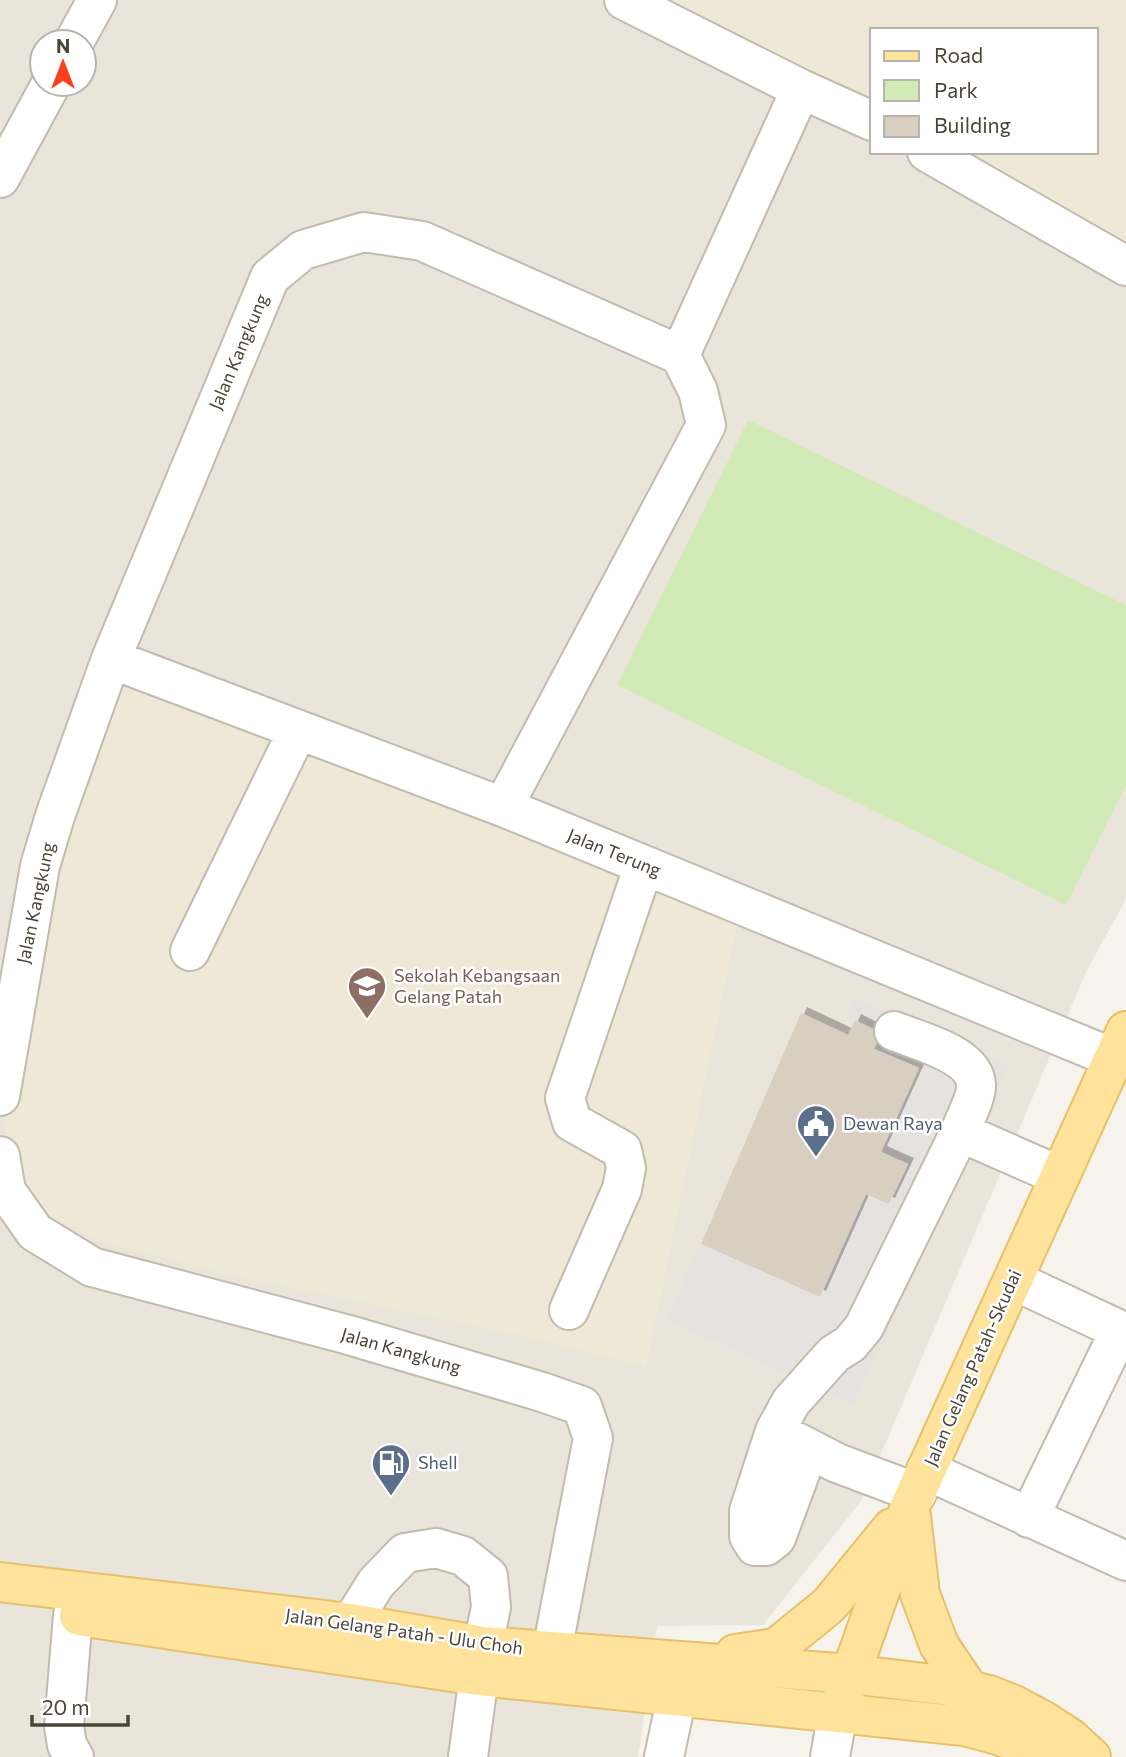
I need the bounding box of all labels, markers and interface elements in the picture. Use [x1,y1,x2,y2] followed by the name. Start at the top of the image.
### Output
[28,28,98,98] north arrow
[870,28,1098,154] legend
[56,34,70,57] text: N
[934,42,983,67] text: Road
[934,77,978,102] text: Park
[934,112,1011,137] text: Building
[204,290,272,413] street label: Jalan Kangkung
[564,823,665,881] street label: Jalan Terung
[11,840,59,966] street label: Jalan Kangkung
[394,964,560,1007] place label: Sekolah Kebangsaan Gelang Patah
[346,965,388,1020] school or university icon: Sekolah Kebangsaan Gelang Patah
[795,1103,837,1158] public building icon: Dewan Raya
[843,1112,943,1134] place label: Dewan Raya
[919,1266,1025,1469] street label: Jalan Gelang Patah-Skudai
[339,1322,464,1378] street label: Jalan Kangkung
[370,1442,412,1497] fuel station icon: Shell
[418,1451,458,1473] place label: Shell
[284,1603,524,1659] street label: Jalan Gelang Patah - Ulu Choh
[32,1684,128,1728] scale bar
[42,1694,90,1719] text: 20 m

